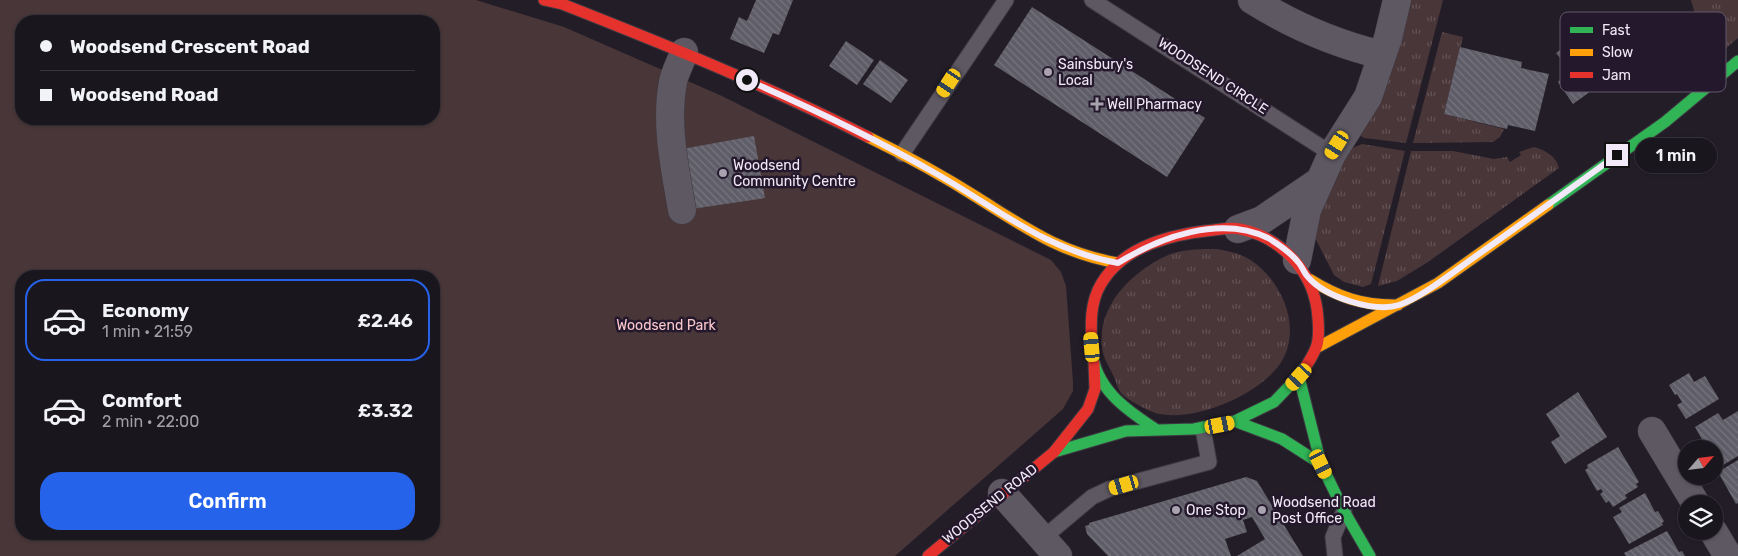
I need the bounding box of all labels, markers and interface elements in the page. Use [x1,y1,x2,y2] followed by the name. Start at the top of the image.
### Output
[1560,12,1726,92] legend
[1602,22,1631,39] text: Fast
[1155,34,1271,118] street label: WOODSEND CIRCLE
[70,35,310,58] text: Woodsend Crescent Road
[1602,44,1633,61] text: Slow
[1058,56,1133,89] place label: Sainsbury's Local
[934,66,963,100] car
[1042,66,1054,78] marker: Sainsbury's Local
[1602,67,1631,84] text: Jam
[736,69,758,91] route start
[70,83,219,106] text: Woodsend Road
[1107,96,1202,113] place label: Well Pharmacy
[1091,98,1103,110] marker: Well Pharmacy
[1322,128,1351,162] car
[1634,138,1717,172] callout: 1 min
[1606,144,1628,166] route end
[1656,146,1696,165] text: 1 min
[733,157,856,190] place label: Woodsend Community Centre
[717,167,729,179] marker: Woodsend Community Centre
[42,298,87,343] icon: car
[102,299,189,322] text: Economy
[358,309,413,332] text: £2.46
[616,317,717,334] park label: Woodsend Park
[102,322,193,341] text: 1 min · 21:59
[1083,331,1100,363] car
[1283,361,1314,393] car
[42,388,87,433] icon: car
[102,389,182,412] text: Comfort
[358,399,413,422] text: £3.32
[102,412,199,431] text: 2 min · 22:00
[1203,415,1236,435] car
[1678,440,1722,485] north arrow
[1678,440,1723,540] map controls
[1307,447,1334,481] car
[939,461,1041,547] street label: WOODSEND ROAD
[40,472,415,530] button: Confirm
[1107,474,1140,496] car
[1272,494,1376,527] place label: Woodsend Road Post Office
[1678,495,1723,540] button: layers
[1186,502,1246,519] place label: One Stop
[1170,504,1182,516] marker: One Stop
[1256,504,1268,516] marker: Woodsend Road Post Office

